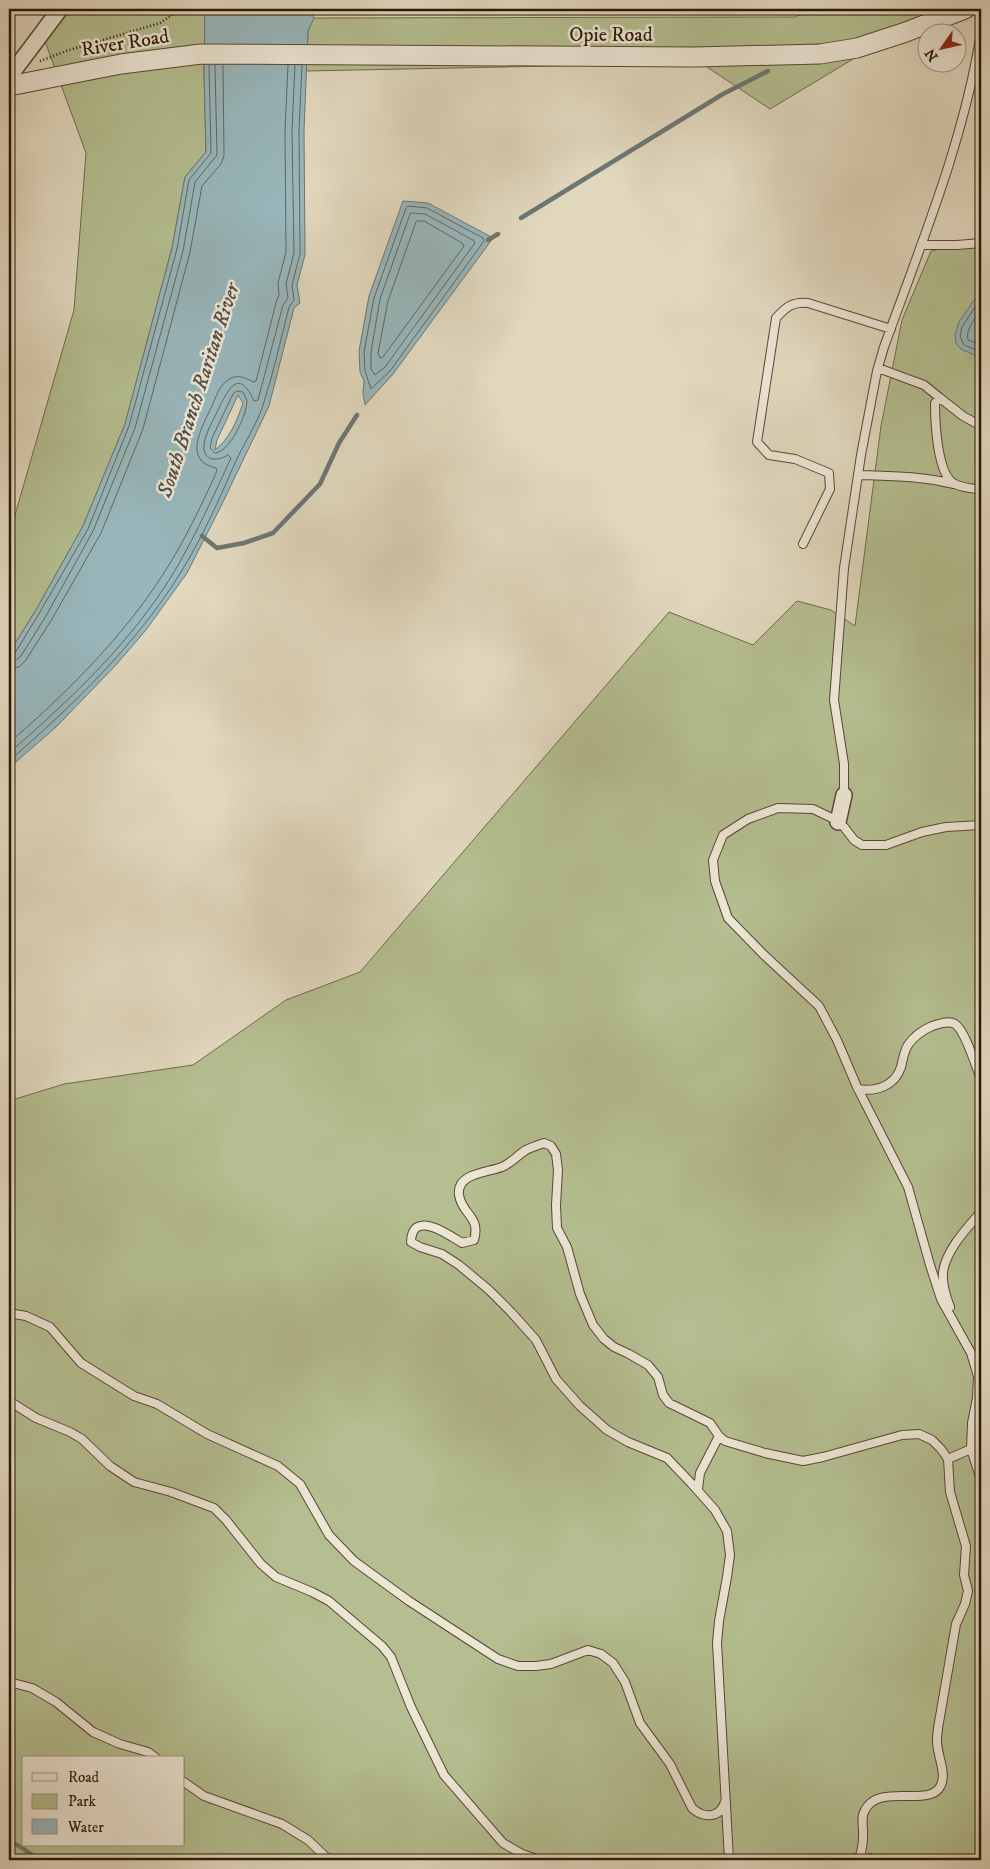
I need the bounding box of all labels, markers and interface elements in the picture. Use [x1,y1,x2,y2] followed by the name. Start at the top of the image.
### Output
[918,22,968,72] north arrow
[569,23,653,48] street label: Opie Road
[80,24,171,63] street label: River Road
[921,44,943,65] text: N
[152,279,246,502] water label: South Branch Raritan River
[22,1756,185,1846] legend
[68,1768,100,1787] text: Road
[68,1792,97,1811] text: Park
[67,1818,104,1837] text: Water

